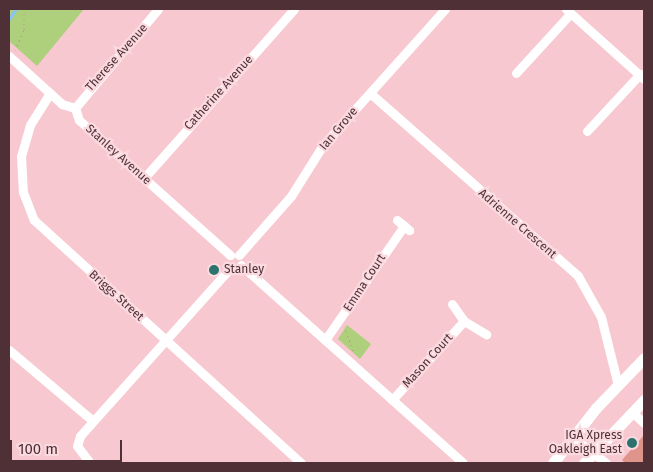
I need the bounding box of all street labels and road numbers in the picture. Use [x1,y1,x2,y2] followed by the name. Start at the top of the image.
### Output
[83,21,151,95] street label: Therese Avenue
[182,53,256,133] street label: Catherine Avenue
[317,105,361,153] street label: Ian Grove
[82,122,154,188] street label: Stanley Avenue
[475,186,559,262] street label: Adrienne Crescent
[341,251,389,315] street label: Emma Court
[86,268,146,324] street label: Briggs Street
[400,331,456,391] street label: Mason Court

